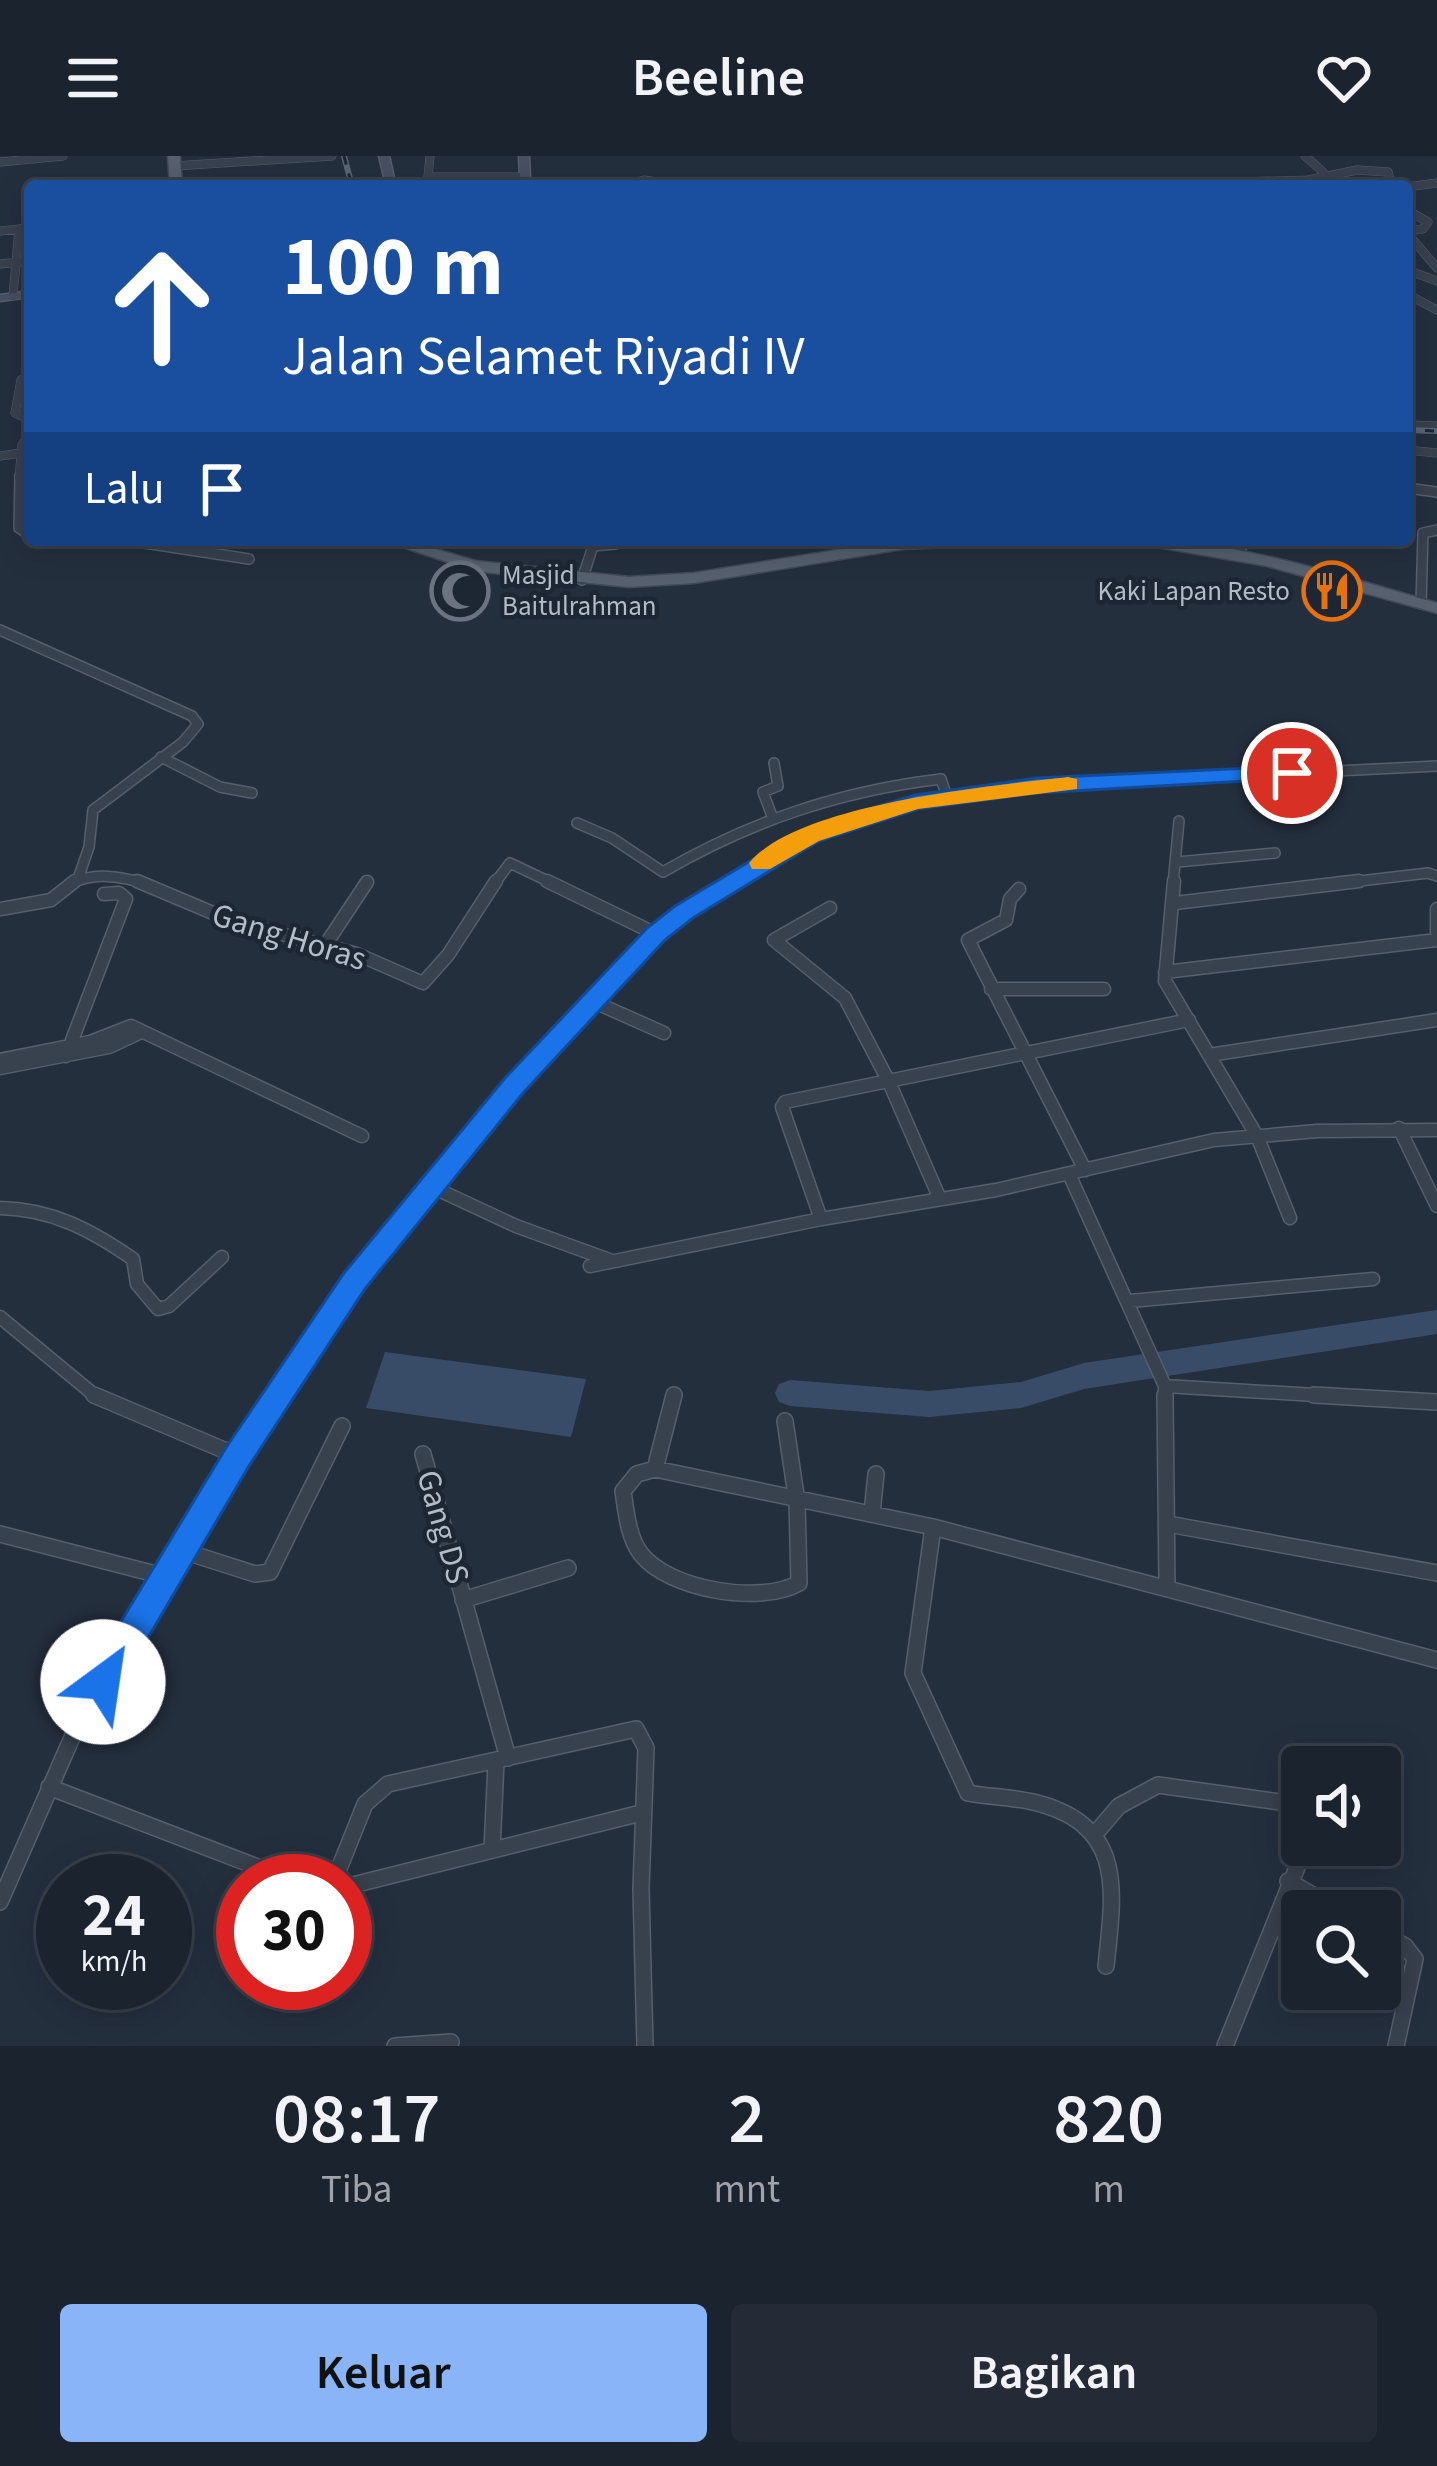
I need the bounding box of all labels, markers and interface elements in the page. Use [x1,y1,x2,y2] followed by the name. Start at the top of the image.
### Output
[632,40,805,117] text: Beeline
[60,45,126,111] icon: menu
[1311,45,1377,111] icon: heart
[282,208,504,328] text: 100 m
[84,228,240,384] icon: ahead
[282,319,805,396] text: Jalan Selamet Riyadi IV
[189,456,255,522] icon: arrive
[84,457,165,521] text: Lalu
[502,556,657,626] place label: Masjid Baitulrahman
[429,560,491,622] mosque icon: Masjid Baitulrahman
[1301,560,1363,622] restaurant icon: Kaki Lapan Resto
[1098,572,1290,611] place label: Kaki Lapan Resto
[1241,722,1343,824] pin
[1259,740,1325,806] icon: arrive
[206,891,372,983] street label: Gang Horas
[404,1465,482,1589] street label: Gang DS
[40,1619,166,1745] position arrow
[1281,1746,1401,2010] map controls
[1281,1746,1401,1866] button: sound
[216,1854,372,2010] speed limit sign: 30
[82,1874,146,1959] text: 24
[1281,1890,1401,2010] button: search
[81,1940,147,1983] text: km/h
[273,2068,440,2171] text: 08:17
[728,2068,765,2171] text: 2
[1053,2068,1164,2171] text: 820
[321,2162,392,2218] text: Tiba
[713,2162,780,2218] text: mnt
[1092,2162,1125,2218] text: m
[60,2304,707,2442] button: Keluar
[731,2304,1377,2442] button: Bagikan

